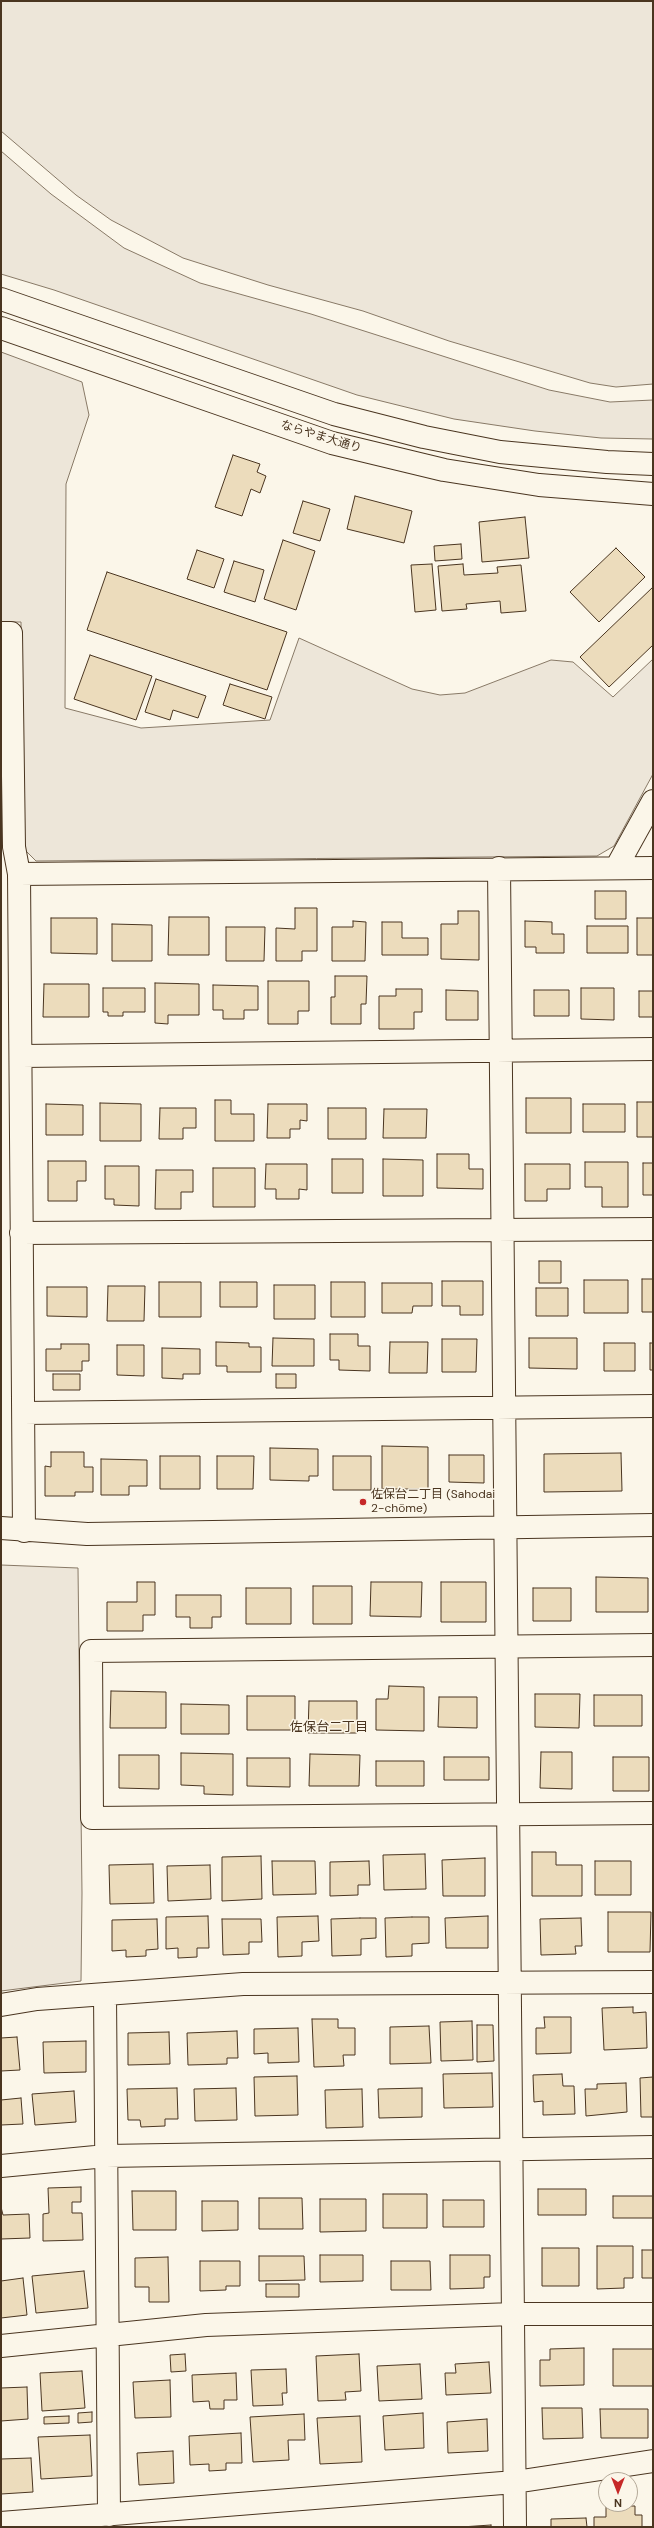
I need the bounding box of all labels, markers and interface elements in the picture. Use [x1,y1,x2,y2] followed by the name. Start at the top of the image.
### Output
[279,418,363,456] street label: ならやま大通り
[371,1488,495,1516] place label: 佐保台二丁目 (Sahodai 2-chōme)
[358,1497,368,1507] marker: 佐保台二丁目 (Sahodai 2-chōme)
[290,1720,368,1736] district label: 佐保台二丁目
[598,2472,638,2512] north arrow
[614,2496,622,2510] text: N

